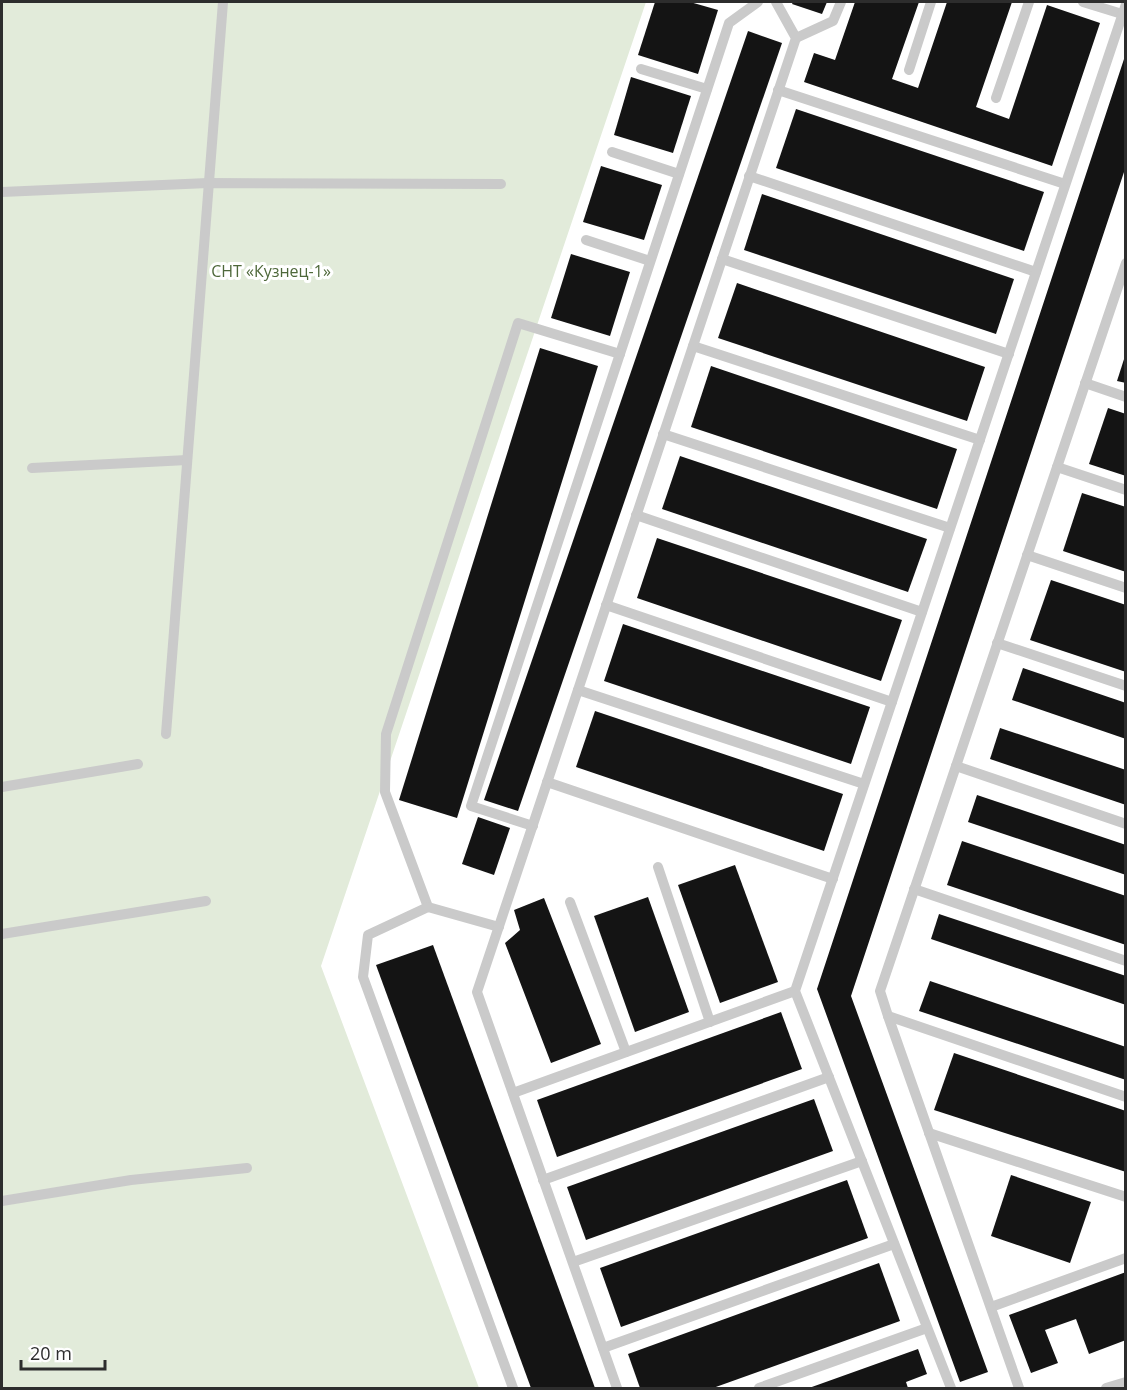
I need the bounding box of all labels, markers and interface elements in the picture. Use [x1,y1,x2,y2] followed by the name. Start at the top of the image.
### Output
[211,260,331,282] park label: СНТ «Кузнец-1»
[21,1333,105,1371] scale bar
[30,1341,72,1365] text: 20 m

